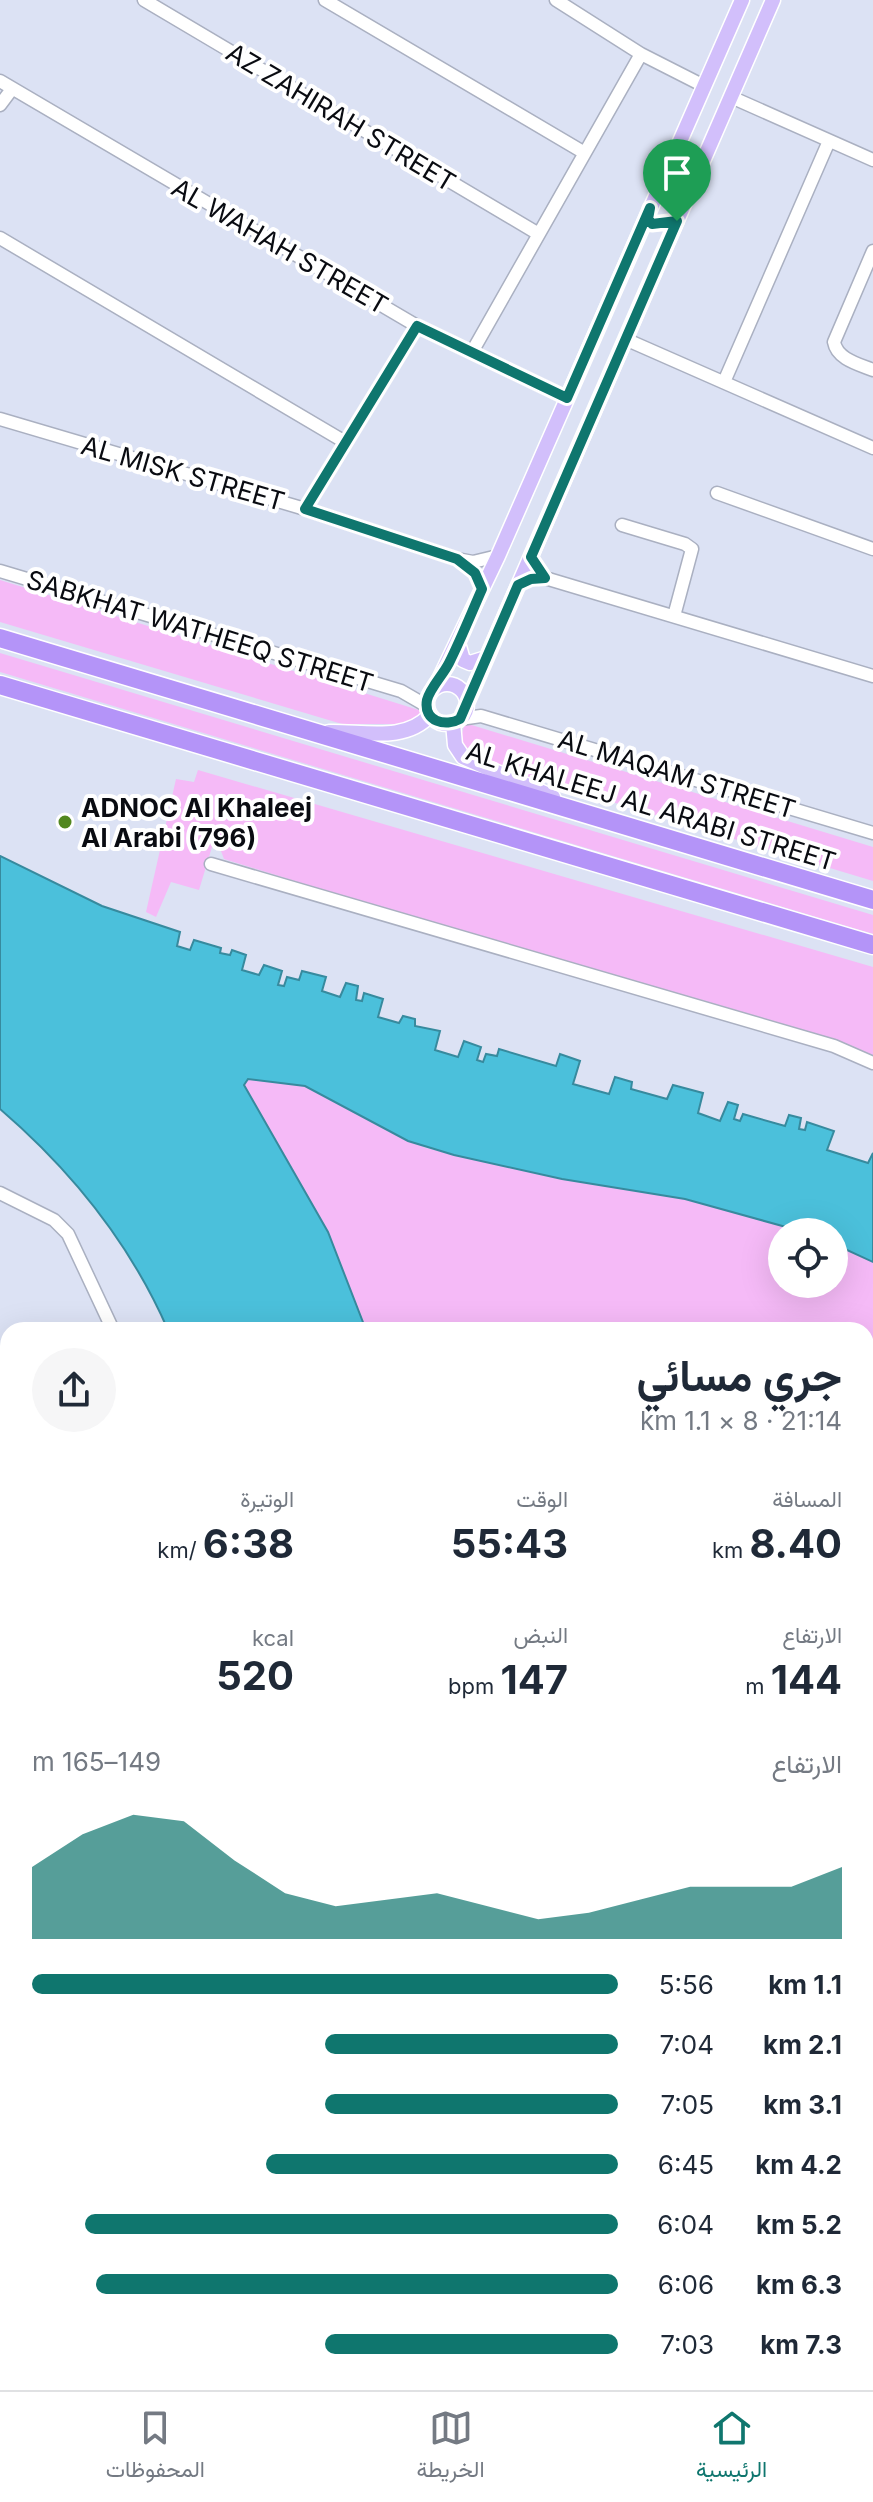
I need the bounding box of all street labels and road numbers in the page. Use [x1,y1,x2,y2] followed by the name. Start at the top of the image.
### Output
[221,36,461,198] street label: AZ ZAHIRAH STREET
[167,172,393,320] street label: AL WAHAH STREET
[78,429,288,517] street label: AL MISK STREET
[23,563,377,699] street label: SABKHAT WATHEEQ STREET
[555,723,799,825] street label: AL MAQAM STREET
[462,735,840,877] street label: AL KHALEEJ AL ARABI STREET

